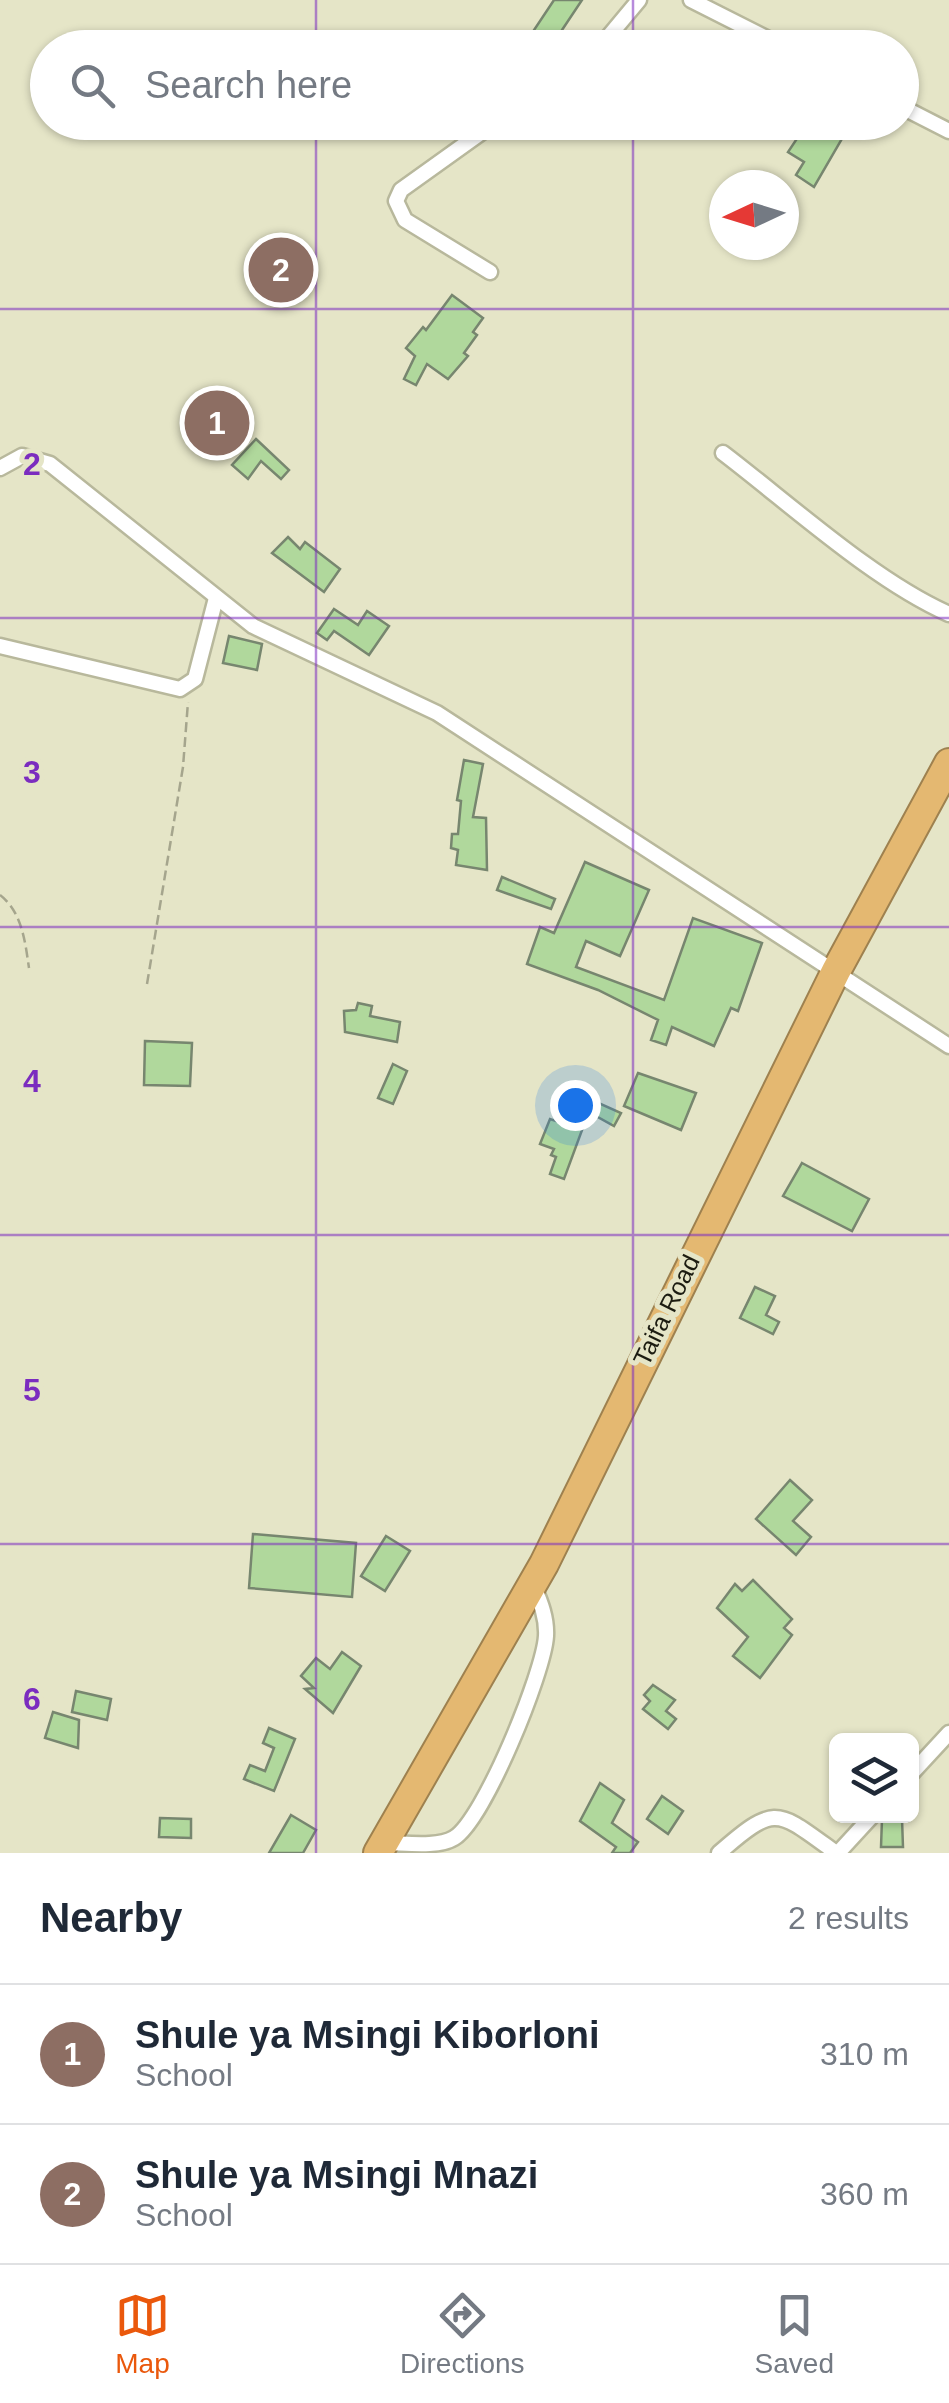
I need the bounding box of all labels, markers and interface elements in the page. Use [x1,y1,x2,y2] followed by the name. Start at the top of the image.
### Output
[30,30,919,140] search box
[65,58,120,113] icon: search
[145,64,352,106] text: Search here
[709,170,799,260] north arrow
[248,232,314,308] pin: 2
[184,386,250,460] pin: 1
[23,446,41,482] text: 2
[23,754,41,790] text: 3
[23,1063,41,1099] text: 4
[550,1080,601,1131] your location
[627,1250,705,1370] street label: Taifa Road
[23,1372,41,1408] text: 5
[23,1681,41,1717] text: 6
[829,1733,919,1823] map controls
[829,1733,919,1823] button: layers
[40,1894,182,1941] text: Nearby
[788,1900,909,1936] text: 2 results
[135,2014,599,2056] text: Shule ya Msingi Kiborloni
[64,2036,81,2072] text: 1
[820,2036,909,2072] text: 310 m
[135,2057,233,2093] text: School
[135,2154,538,2196] text: Shule ya Msingi Mnazi
[64,2176,81,2212] text: 2
[820,2176,909,2212] text: 360 m
[135,2197,233,2233] text: School
[115,2288,170,2380] tab: Map
[400,2288,525,2380] tab: Directions
[755,2288,834,2380] tab: Saved

